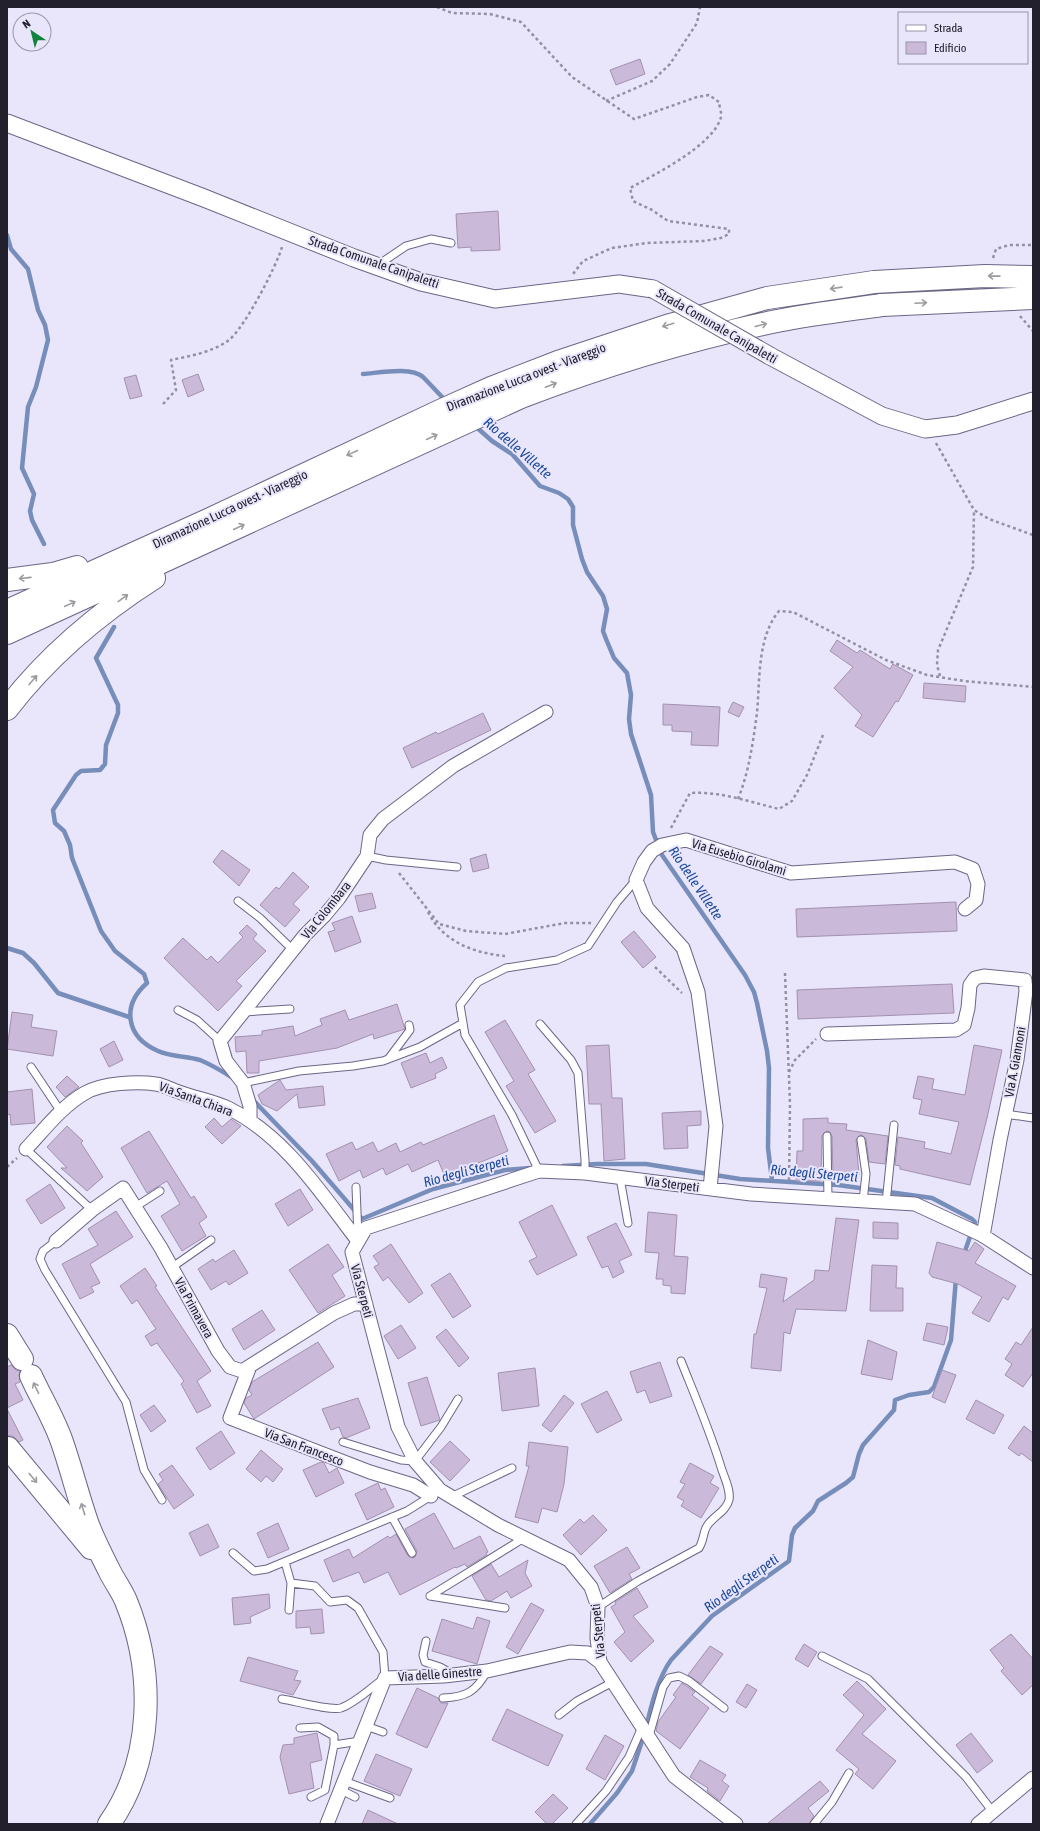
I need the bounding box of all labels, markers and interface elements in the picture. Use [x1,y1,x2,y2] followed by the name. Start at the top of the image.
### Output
[12,12,52,52] north arrow
[898,12,1028,64] legend
[20,17,32,31] text: N
[934,21,963,35] text: Strada
[934,41,967,55] text: Edificio
[307,233,441,291] street label: Strada Comunale Canipaletti
[988,272,1001,280] one-way arrow
[830,284,843,292] one-way arrow
[654,285,780,367] street label: Strada Comunale Canipaletti
[914,299,927,306] one-way arrow
[754,321,767,328] one-way arrow
[662,322,675,329] one-way arrow
[444,340,608,414] street label: Diramazione Lucca ovest - Viareggio
[544,381,556,389] one-way arrow
[481,414,555,482] water label: Rio delle Villette
[425,433,437,441] one-way arrow
[347,450,359,457] one-way arrow
[150,466,310,552] street label: Diramazione Lucca ovest - Viareggio
[233,523,245,530] one-way arrow
[19,575,32,582] one-way arrow
[118,594,129,602] one-way arrow
[64,600,76,607] one-way arrow
[28,675,37,685] one-way arrow
[690,835,788,879] street label: Via Eusebio Girolami
[666,843,726,923] water label: Rio delle Villette
[298,878,354,942] street label: Via Colombara
[1001,1025,1029,1099] street label: Via A. Giannoni
[157,1079,235,1119] street label: Via Santa Chiara
[422,1152,510,1190] water label: Rio degli Sterpeti
[770,1161,858,1185] water label: Rio degli Sterpeti
[644,1173,700,1195] street label: Via Sterpeti
[348,1263,376,1319] street label: Via Sterpeti
[171,1275,217,1341] street label: Via Primavera
[32,1382,39,1394] one-way arrow
[262,1425,346,1469] street label: Via San Francesco
[28,1473,37,1483] one-way arrow
[79,1503,86,1516] one-way arrow
[701,1551,781,1615] water label: Rio degli Sterpeti
[588,1603,608,1659] street label: Via Sterpeti
[398,1664,482,1684] street label: Via delle Ginestre

